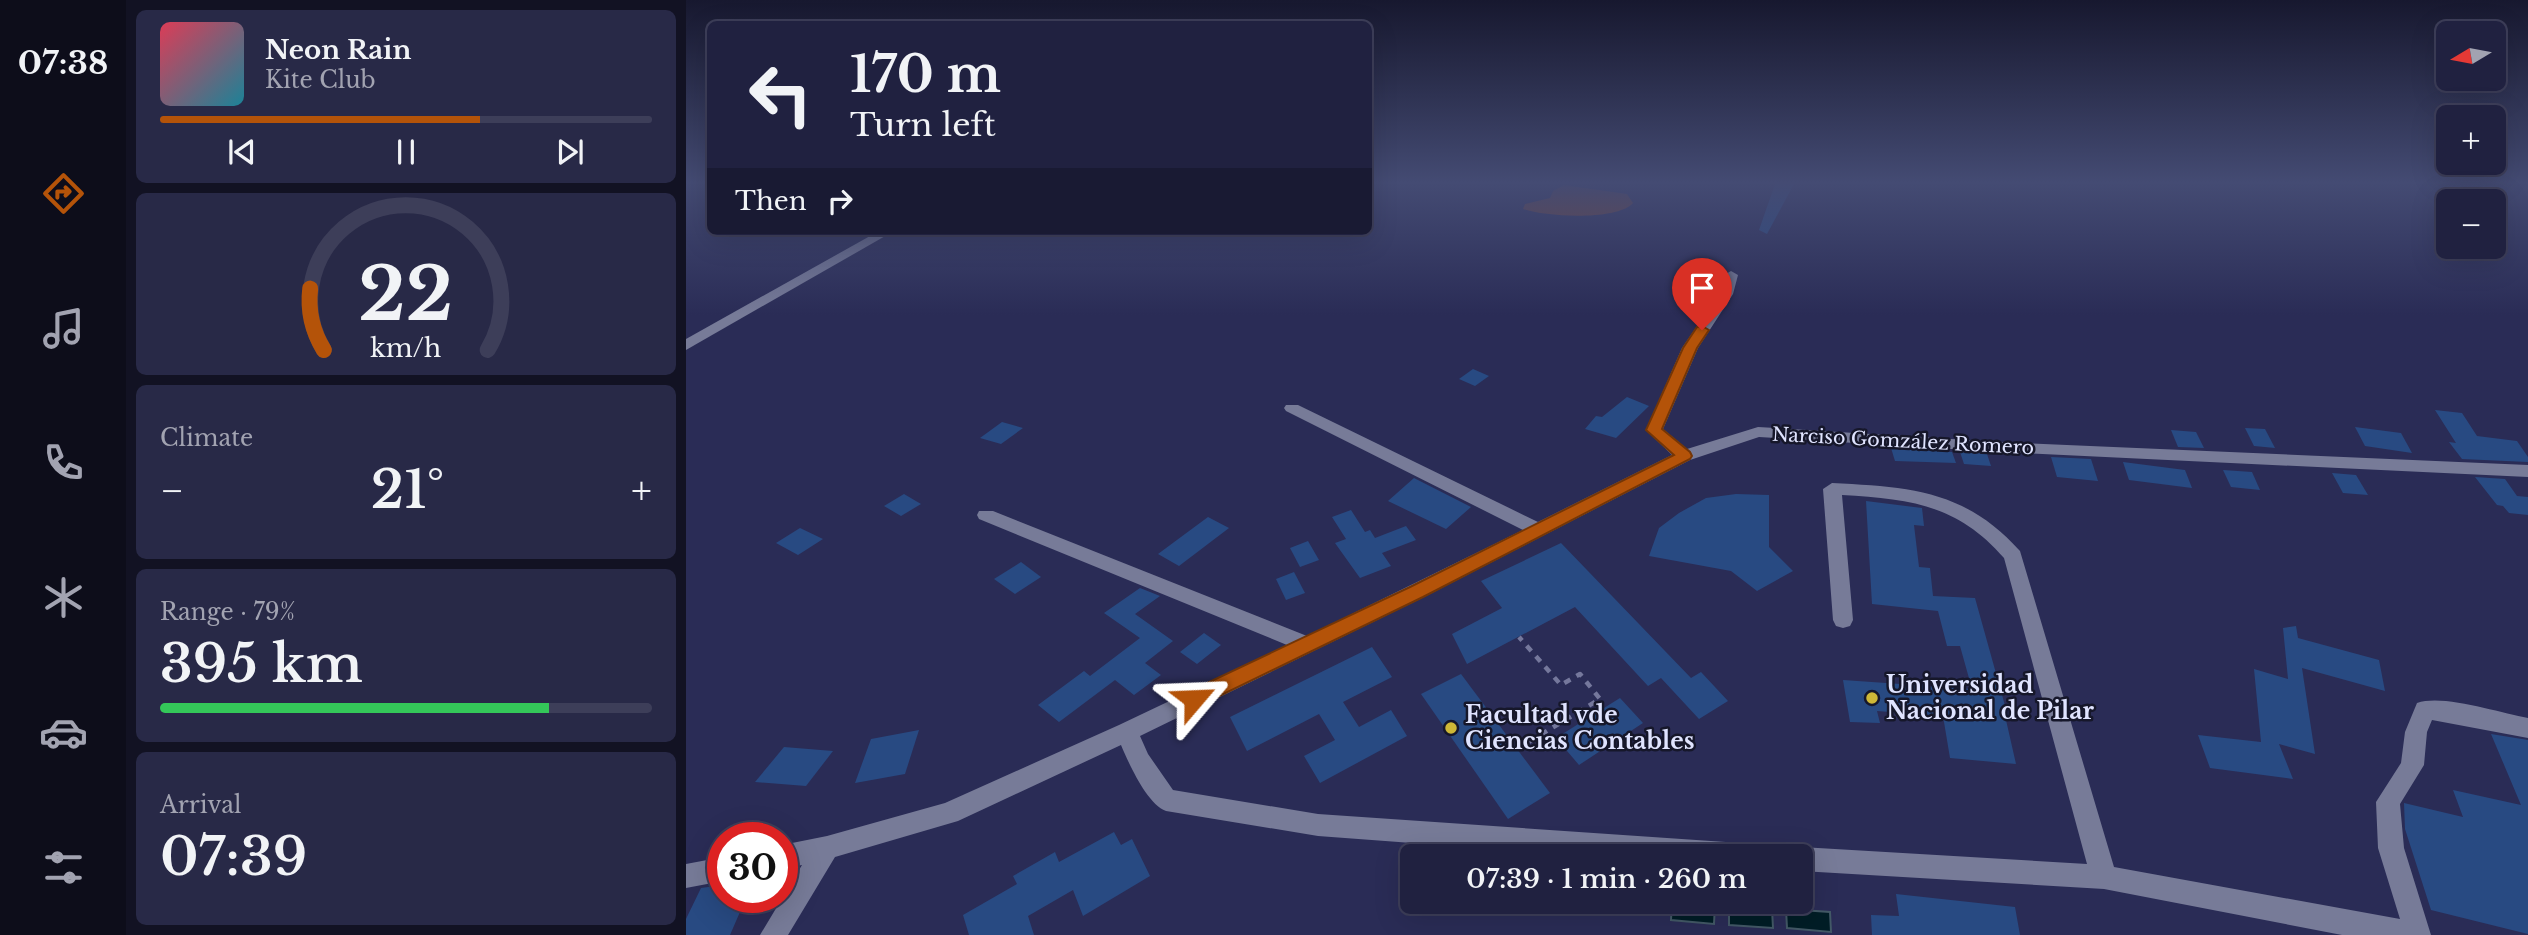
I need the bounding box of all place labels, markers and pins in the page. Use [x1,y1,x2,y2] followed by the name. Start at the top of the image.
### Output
[1672,258,1732,330] pin
[1886,671,2094,725] place label: Universidad Nacional de Pilar
[1864,690,1880,706] marker: Universidad Nacional de Pilar
[1465,701,1694,755] place label: Facultad vde Ciencias Contables
[1443,720,1459,736] marker: Facultad vde Ciencias Contables

